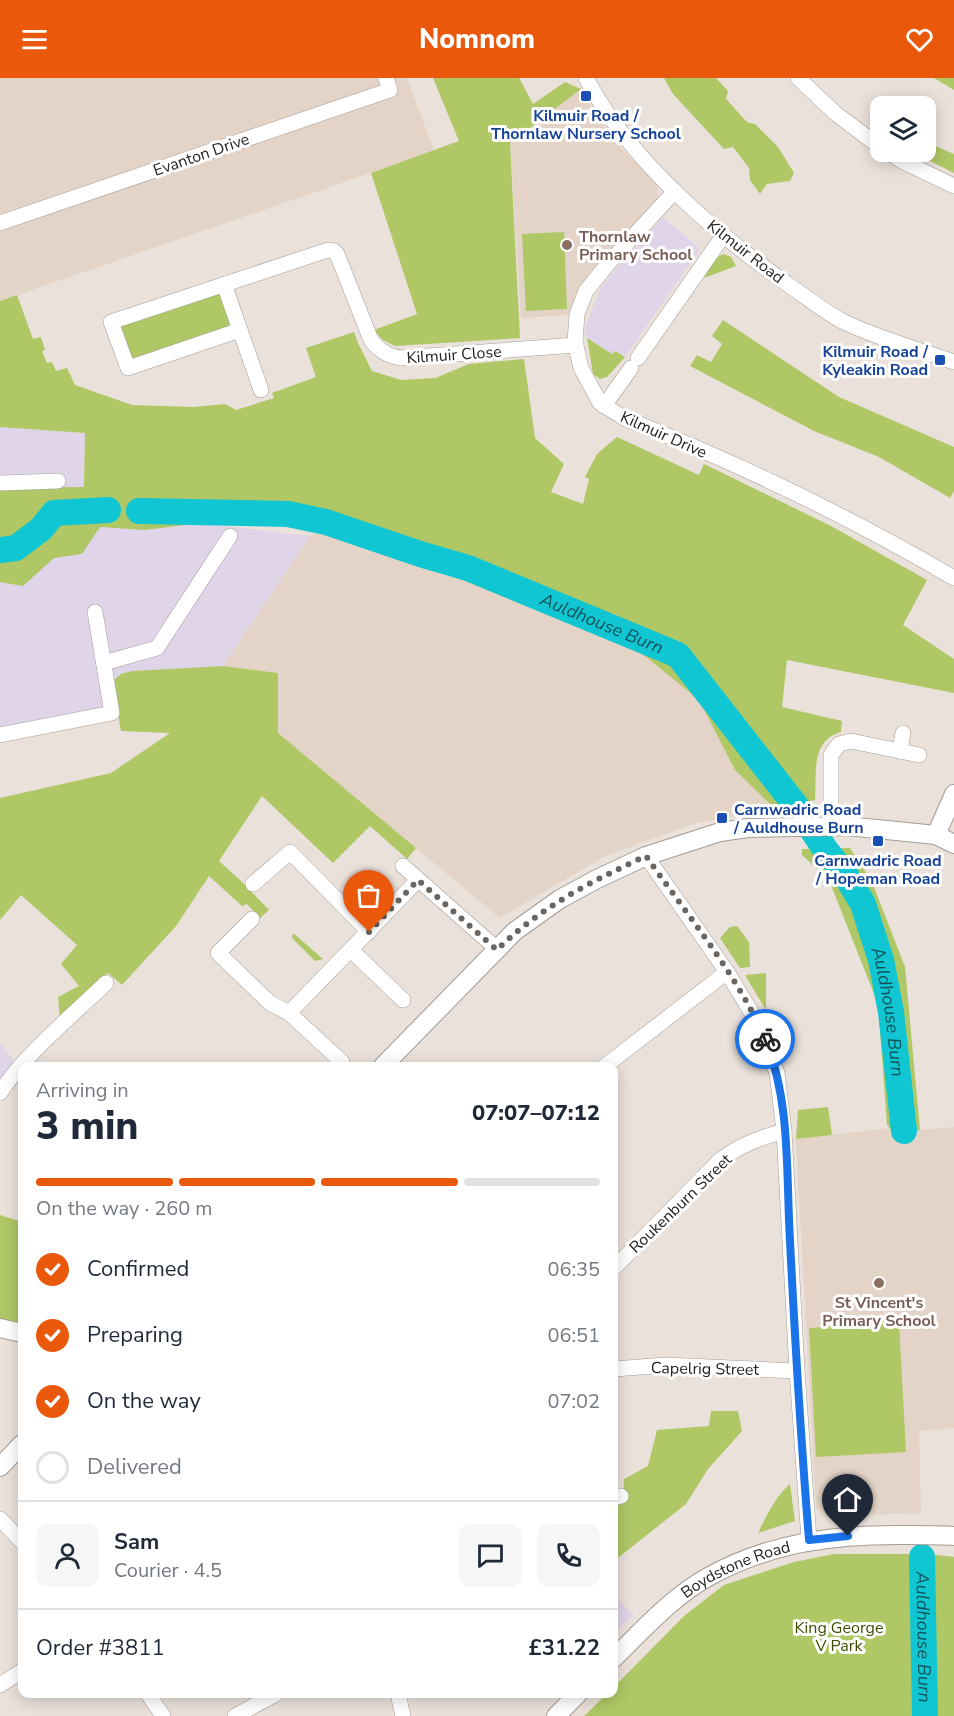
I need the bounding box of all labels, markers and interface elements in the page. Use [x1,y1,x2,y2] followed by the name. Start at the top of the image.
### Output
[419,21,535,58] text: Nomnom
[18,23,51,56] icon: menu
[903,23,936,56] icon: heart
[579,89,593,103] marker: Kilmuir Road / Thornlaw Nursery School
[870,96,936,162] map controls
[870,96,936,162] button: layers
[491,105,681,145] place label: Kilmuir Road / Thornlaw Nursery School
[150,128,252,182] street label: Evanton Drive
[702,215,788,289] street label: Kilmuir Road
[579,226,692,266] place label: Thornlaw Primary School
[560,238,574,252] marker: Thornlaw Primary School
[406,341,502,369] street label: Kilmuir Close
[822,341,929,381] place label: Kilmuir Road / Kyleakin Road
[933,353,947,367] marker: Kilmuir Road / Kyleakin Road
[617,406,710,464] street label: Kilmuir Drive
[536,587,667,660] water label: Auldhouse Burn
[733,799,864,839] place label: Carnwadric Road / Auldhouse Burn
[715,811,729,825] marker: Carnwadric Road / Auldhouse Burn
[871,834,885,848] marker: Carnwadric Road / Hopeman Road
[814,850,942,890] place label: Carnwadric Road / Hopeman Road
[343,870,394,932] pin
[352,879,385,912] icon: bag
[865,943,910,1078] water label: Auldhouse Burn
[735,1009,795,1069] courier
[749,1023,782,1056] icon: bike
[36,1077,129,1104] text: Arriving in
[472,1098,600,1128] text: 07:07–07:12
[36,1100,139,1153] text: 3 min
[625,1149,737,1258] street label: Roukenburn Street
[36,1195,212,1222] text: On the way · 260 m
[36,1253,69,1286] icon: check
[87,1254,189,1284] text: Confirmed
[547,1256,600,1283] text: 06:35
[872,1276,886,1290] marker: St Vincent's Primary School
[822,1292,936,1332] place label: St Vincent's Primary School
[36,1319,69,1352] icon: check
[87,1320,183,1350] text: Preparing
[547,1322,600,1349] text: 06:51
[651,1357,760,1381] street label: Capelrig Street
[36,1385,69,1418] icon: check
[87,1386,201,1416] text: On the way
[547,1388,600,1415] text: 07:02
[87,1452,182,1482] text: Delivered
[822,1474,873,1536] pin
[831,1483,864,1516] icon: home
[36,1524,99,1587] button: person
[459,1524,522,1587] button: chat
[537,1524,600,1587] button: phone
[114,1527,159,1557] text: Sam
[677,1536,792,1603] street label: Boydstone Road
[114,1557,222,1584] text: Courier · 4.5
[910,1570,937,1703] water label: Auldhouse Burn
[795,1617,883,1657] park label: King George V Park
[36,1633,165,1663] text: Order #3811
[529,1633,600,1663] text: £31.22

